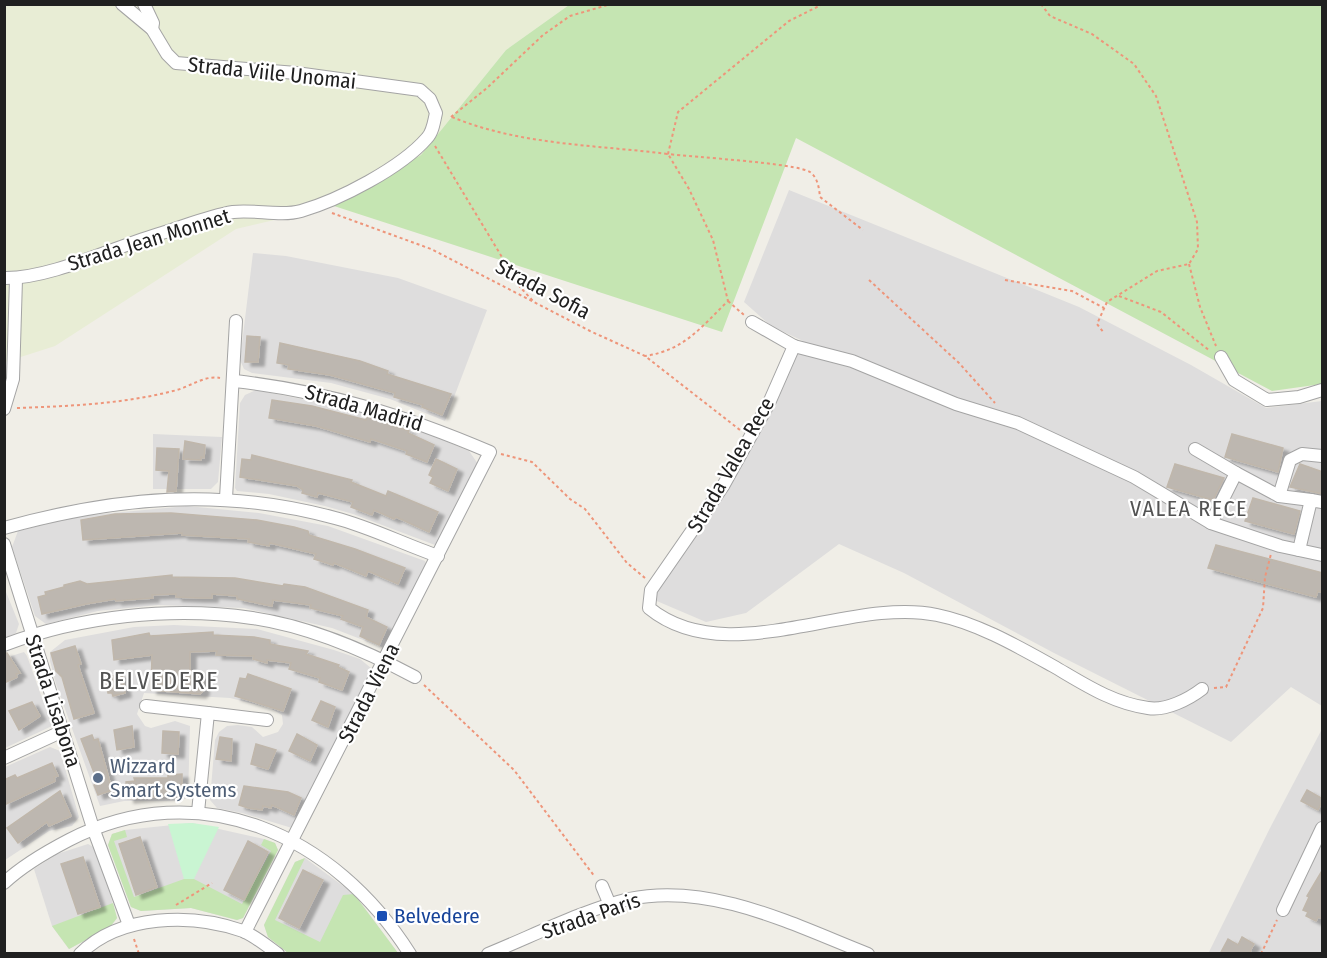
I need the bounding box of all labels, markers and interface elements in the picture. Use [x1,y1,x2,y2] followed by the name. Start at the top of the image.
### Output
[187,51,357,95] street label: Strada Viile Unomai
[65,203,233,277] street label: Strada Jean Monnet
[491,253,595,325] street label: Strada Sofia
[302,379,426,437] street label: Strada Madrid
[682,393,780,537] street label: Strada Valea Rece
[1130,495,1248,522] district label: VALEA RECE
[19,631,87,771] street label: Strada Lisabona
[333,639,405,747] street label: Strada Viena
[99,667,219,695] district label: BELVEDERE
[110,753,236,803] place label: Wizzard Smart Systems
[91,771,105,785] marker: Wizzard Smart Systems
[538,887,644,945] street label: Strada Paris
[394,903,480,929] place label: Belvedere
[375,909,389,923] marker: Belvedere

